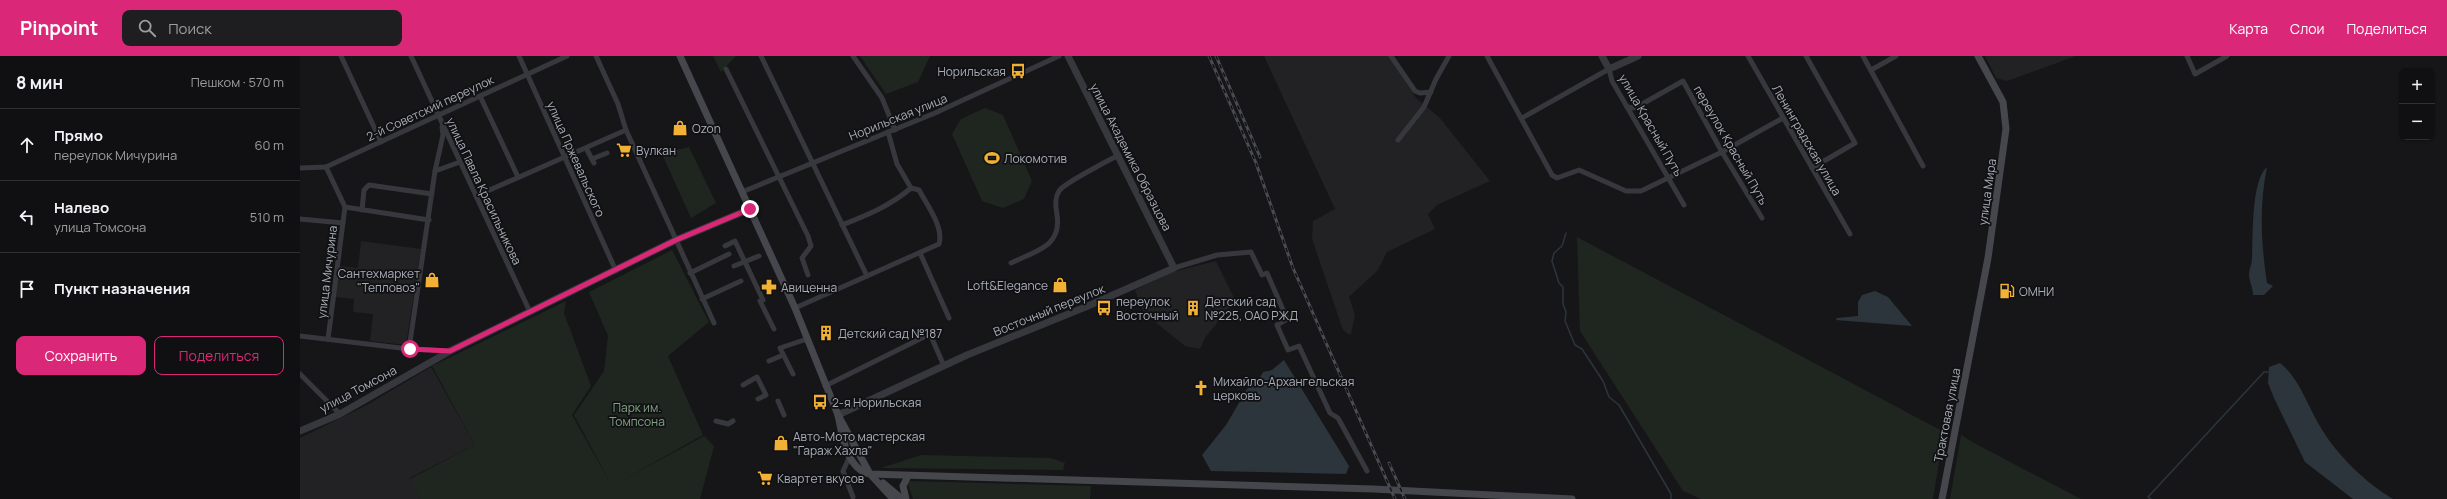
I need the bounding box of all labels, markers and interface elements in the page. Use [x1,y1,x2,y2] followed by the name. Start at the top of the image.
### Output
[122,10,402,46] search box
[20,15,98,41] text: Pinpoint
[136,17,158,39] icon: search
[168,18,212,39] text: Поиск
[2229,19,2268,38] text: Карта
[2290,19,2324,38] text: Слои
[2346,19,2427,38] text: Поделиться
[1009,62,1027,80] bus stop icon: Норильская
[938,63,1006,80] place label: Норильская
[2399,68,2435,140] map controls
[2399,68,2435,104] button: +
[16,71,63,94] text: 8 мин
[364,71,497,145] street label: 2-й Советский переулок
[1615,71,1687,179] street label: улица Красный Путь
[191,73,284,91] text: Пешком · 570 m
[1086,80,1176,234] street label: улица Академика Образцова
[1690,82,1772,208] street label: переулок Красный Путь
[1768,82,1846,198] street label: Ленинградская улица
[846,89,950,145] street label: Норильская улица
[543,98,609,220] street label: улица Пржевальского
[2399,104,2435,140] button: −
[442,114,526,268] street label: улица Павла Красильникова
[671,119,689,137] shop icon: Ozon
[692,120,721,137] place label: Ozon
[54,125,103,146] text: Прямо
[16,134,38,156] icon: ahead
[254,136,284,154] text: 60 m
[615,141,633,159] supermarket icon: Вулкан
[636,142,676,159] place label: Вулкан
[54,146,177,164] text: переулок Мичурина
[983,149,1001,167] sports icon: Локомотив
[1004,150,1068,167] place label: Локомотив
[1974,158,2000,226] street label: улица Мира
[54,197,109,218] text: Налево
[741,200,759,218] route end
[16,206,38,228] icon: left
[250,208,284,226] text: 510 m
[54,218,146,236] text: улица Томсона
[313,224,341,320] street label: улица Мичурина
[338,265,420,296] place label: Сантехмаркет "Тепловоз"
[423,271,441,289] shop icon: Сантехмаркет "Тепловоз"
[1051,276,1069,294] shop icon: Loft&Elegance
[967,277,1048,294] place label: Loft&Elegance
[16,278,38,300] icon: arrive
[54,278,190,299] text: Пункт назначения
[760,278,778,296] pharmacy icon: Авиценна
[781,279,837,296] place label: Авиценна
[991,279,1108,340] street label: Восточный переулок
[1998,282,2016,300] fuel station icon: ОМНИ
[2019,283,2054,300] place label: ОМНИ
[1116,293,1178,324] place label: переулок Восточный
[1205,293,1298,324] place label: Детский сад №225, ОАО РЖД
[1095,299,1113,317] bus stop icon: переулок Восточный
[1184,299,1202,317] building icon: Детский сад №225, ОАО РЖД
[817,324,835,342] building icon: Детский сад №187
[838,325,942,342] place label: Детский сад №187
[16,336,146,375] button: Сохранить
[154,336,284,375] button: Поделиться
[401,340,419,358] route start
[316,361,400,417] street label: улица Томсона
[1930,367,1964,463] street label: Трактовая улица
[1213,373,1354,404] place label: Михайло-Архангельская церковь
[1192,379,1210,397] church icon: Михайло-Архангельская церковь
[811,393,829,411] bus stop icon: 2-я Норильская
[832,394,921,411] place label: 2-я Норильская
[609,399,665,430] park label: Парк им. Томпсона
[793,428,925,459] place label: Авто-Мото мастерская "Гараж Хахла"
[772,434,790,452] shop icon: Авто-Мото мастерская "Гараж Хахла"
[756,469,774,487] supermarket icon: Квартет вкусов
[777,470,865,487] place label: Квартет вкусов

